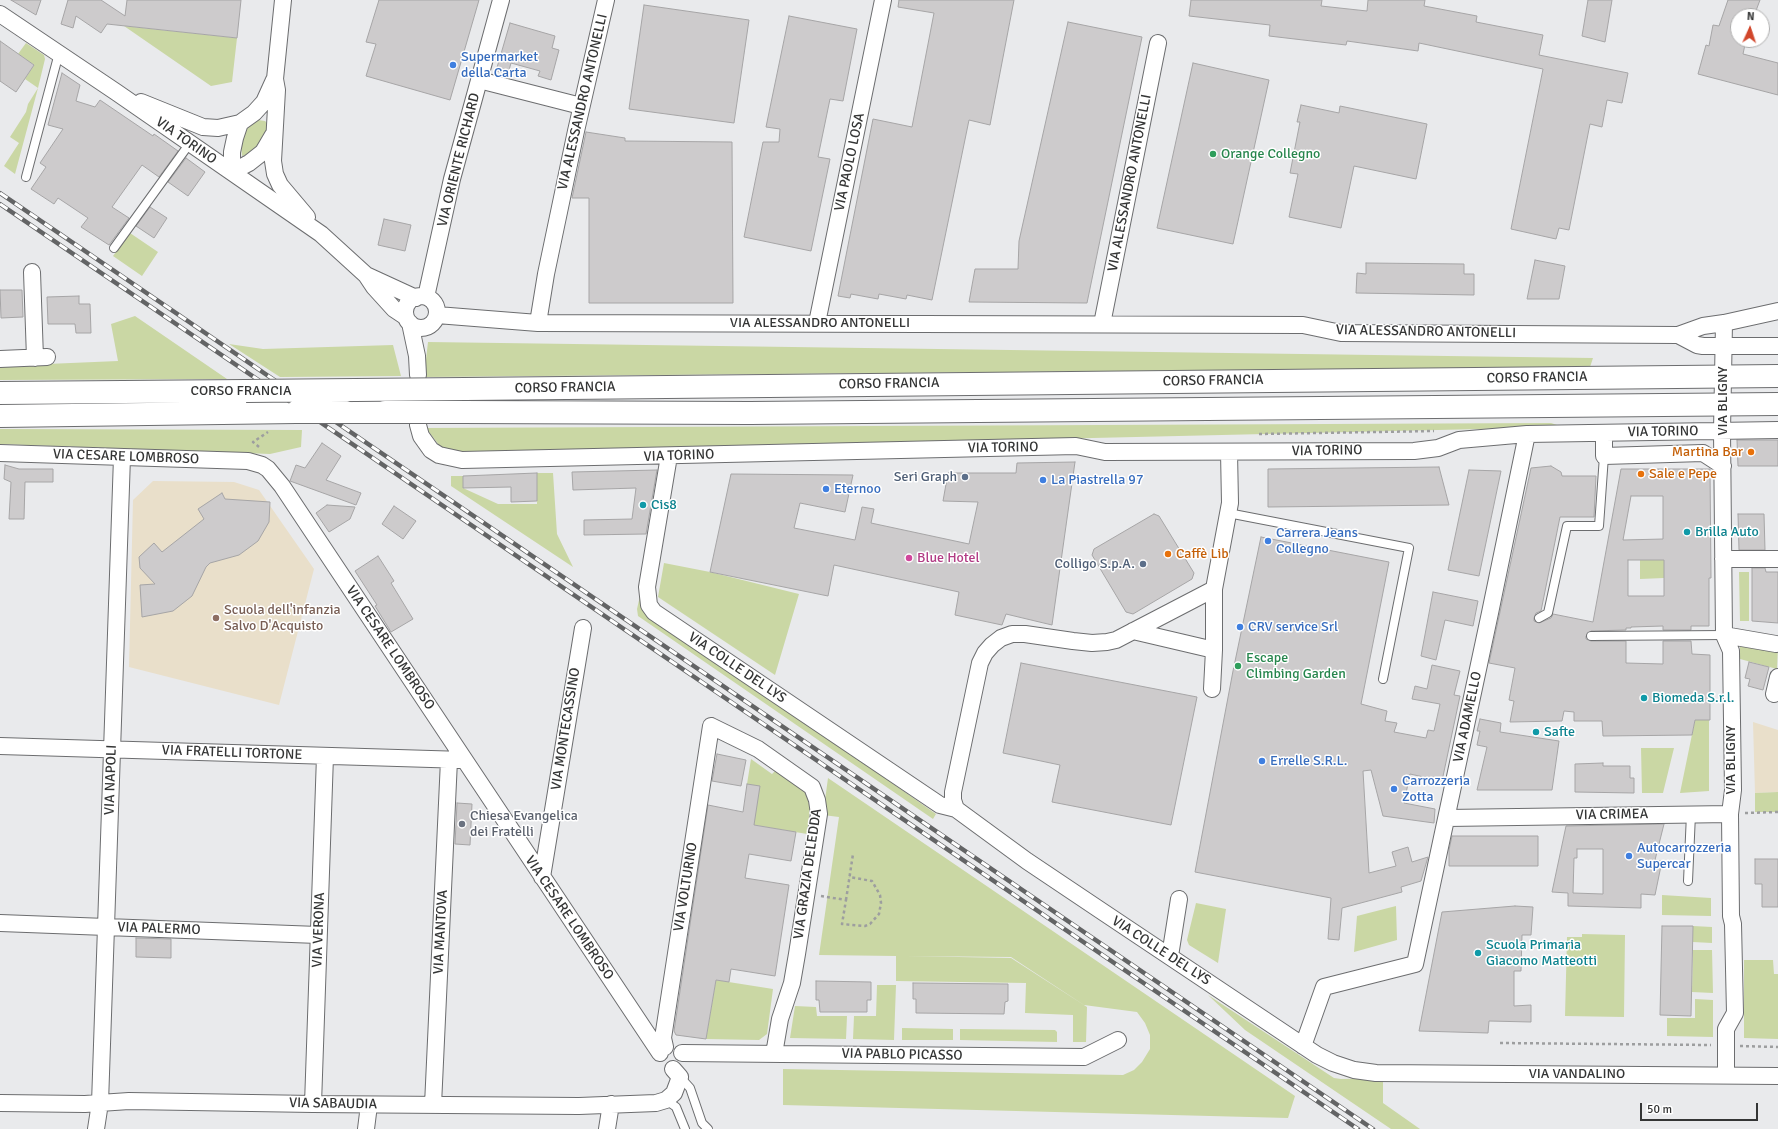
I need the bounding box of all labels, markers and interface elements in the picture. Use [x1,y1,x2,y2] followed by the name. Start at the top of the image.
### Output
[1730,8,1770,48] north arrow
[1746,10,1755,23] text: N
[555,12,611,192] street label: VIA ALESSANDRO ANTONELLI
[461,49,538,82] place label: Supermarket della Carta
[448,60,458,70] marker: Supermarket della Carta
[434,91,484,229] street label: VIA ORIENTE RICHARD
[1105,93,1155,273] street label: VIA ALESSANDRO ANTONELLI
[831,111,869,213] street label: VIA PAOLO LOSA
[152,114,220,168] street label: VIA TORINO
[1221,146,1320,162] place label: Orange Collegno
[1208,149,1218,159] marker: Orange Collegno
[730,315,910,331] street label: VIA ALESSANDRO ANTONELLI
[1336,322,1516,342] street label: VIA ALESSANDRO ANTONELLI
[1715,366,1731,436] street label: VIA BLIGNY
[1486,369,1588,387] street label: CORSO FRANCIA
[1162,372,1264,390] street label: CORSO FRANCIA
[838,375,940,393] street label: CORSO FRANCIA
[514,379,616,397] street label: CORSO FRANCIA
[191,383,291,399] street label: CORSO FRANCIA
[1627,423,1699,441] street label: VIA TORINO
[967,439,1039,457] street label: VIA TORINO
[1291,442,1363,460] street label: VIA TORINO
[1672,444,1743,460] place label: Martina Bar
[53,446,199,468] street label: VIA CESARE LOMBROSO
[643,446,715,466] street label: VIA TORINO
[1746,447,1756,457] marker: Martina Bar
[1649,466,1717,482] place label: Sale e Pepe
[894,469,957,485] place label: Seri Graph
[1636,469,1646,479] marker: Sale e Pepe
[960,472,970,482] marker: Seri Graph
[1051,472,1143,488] place label: La Piastrella 97
[1038,475,1048,485] marker: La Piastrella 97
[834,481,881,497] place label: Eternoo
[821,484,831,494] marker: Eternoo
[651,497,677,513] place label: Cis8
[638,500,648,510] marker: Cis8
[1695,524,1759,540] place label: Brilla Auto
[1276,525,1358,558] place label: Carrera Jeans Collegno
[1682,527,1692,537] marker: Brilla Auto
[1263,536,1273,546] marker: Carrera Jeans Collegno
[1176,546,1229,562] place label: Caffè Lib
[1163,549,1173,559] marker: Caffè Lib
[917,550,980,566] place label: Blue Hotel
[904,553,914,563] marker: Blue Hotel
[1054,556,1135,572] place label: Colligo S.p.A.
[1138,559,1148,569] marker: Colligo S.p.A.
[342,583,438,713] street label: VIA CESARE LOMBROSO
[224,602,341,634] place label: Scuola dell'infanzia Salvo D'Acquisto
[211,613,221,623] marker: Scuola dell'infanzia Salvo D'Acquisto
[1248,619,1338,635] place label: CRV service Srl
[1235,622,1245,632] marker: CRV service Srl
[685,629,789,707] street label: VIA COLLE DEL LYS
[1246,650,1346,682] place label: Escape Climbing Garden
[1233,661,1243,671] marker: Escape Climbing Garden
[548,666,584,792] street label: VIA MONTECASSINO
[1450,670,1486,764] street label: VIA ADAMELLO
[1652,690,1734,706] place label: Biomeda S.r.l.
[1639,693,1649,703] marker: Biomeda S.r.l.
[1544,724,1575,740] place label: Safte
[1723,725,1739,795] street label: VIA BLIGNY
[1531,727,1541,737] marker: Safte
[161,742,303,764] street label: VIA FRATELLI TORTONE
[101,745,121,815] street label: VIA NAPOLI
[1270,753,1347,769] place label: Errelle S.R.L.
[1257,756,1267,766] marker: Errelle S.R.L.
[1402,773,1470,806] place label: Carrozzeria Zotta
[1389,784,1399,794] marker: Carrozzeria Zotta
[1576,806,1648,824] street label: VIA CRIMEA
[790,807,826,941] street label: VIA GRAZIA DELEDDA
[470,808,578,840] place label: Chiesa Evangelica dei Fratelli
[457,819,467,829] marker: Chiesa Evangelica dei Fratelli
[1637,840,1732,872] place label: Autocarrozzeria Supercar
[671,841,701,933] street label: VIA VOLTURNO
[1624,851,1634,861] marker: Autocarrozzeria Supercar
[521,853,617,983] street label: VIA CESARE LOMBROSO
[430,889,452,975] street label: VIA MANTOVA
[309,892,329,968] street label: VIA VERONA
[1108,913,1214,989] street label: VIA COLLE DEL LYS
[117,919,201,939] street label: VIA PALERMO
[1486,937,1597,970] place label: Scuola Primaria Giacomo Matteotti
[1473,948,1483,958] marker: Scuola Primaria Giacomo Matteotti
[841,1046,963,1064] street label: VIA PABLO PICASSO
[1529,1066,1625,1082] street label: VIA VANDALINO
[289,1095,377,1113] street label: VIA SABAUDIA
[1642,1095,1760,1121] scale bar
[1647,1102,1672,1117] text: 50 m

